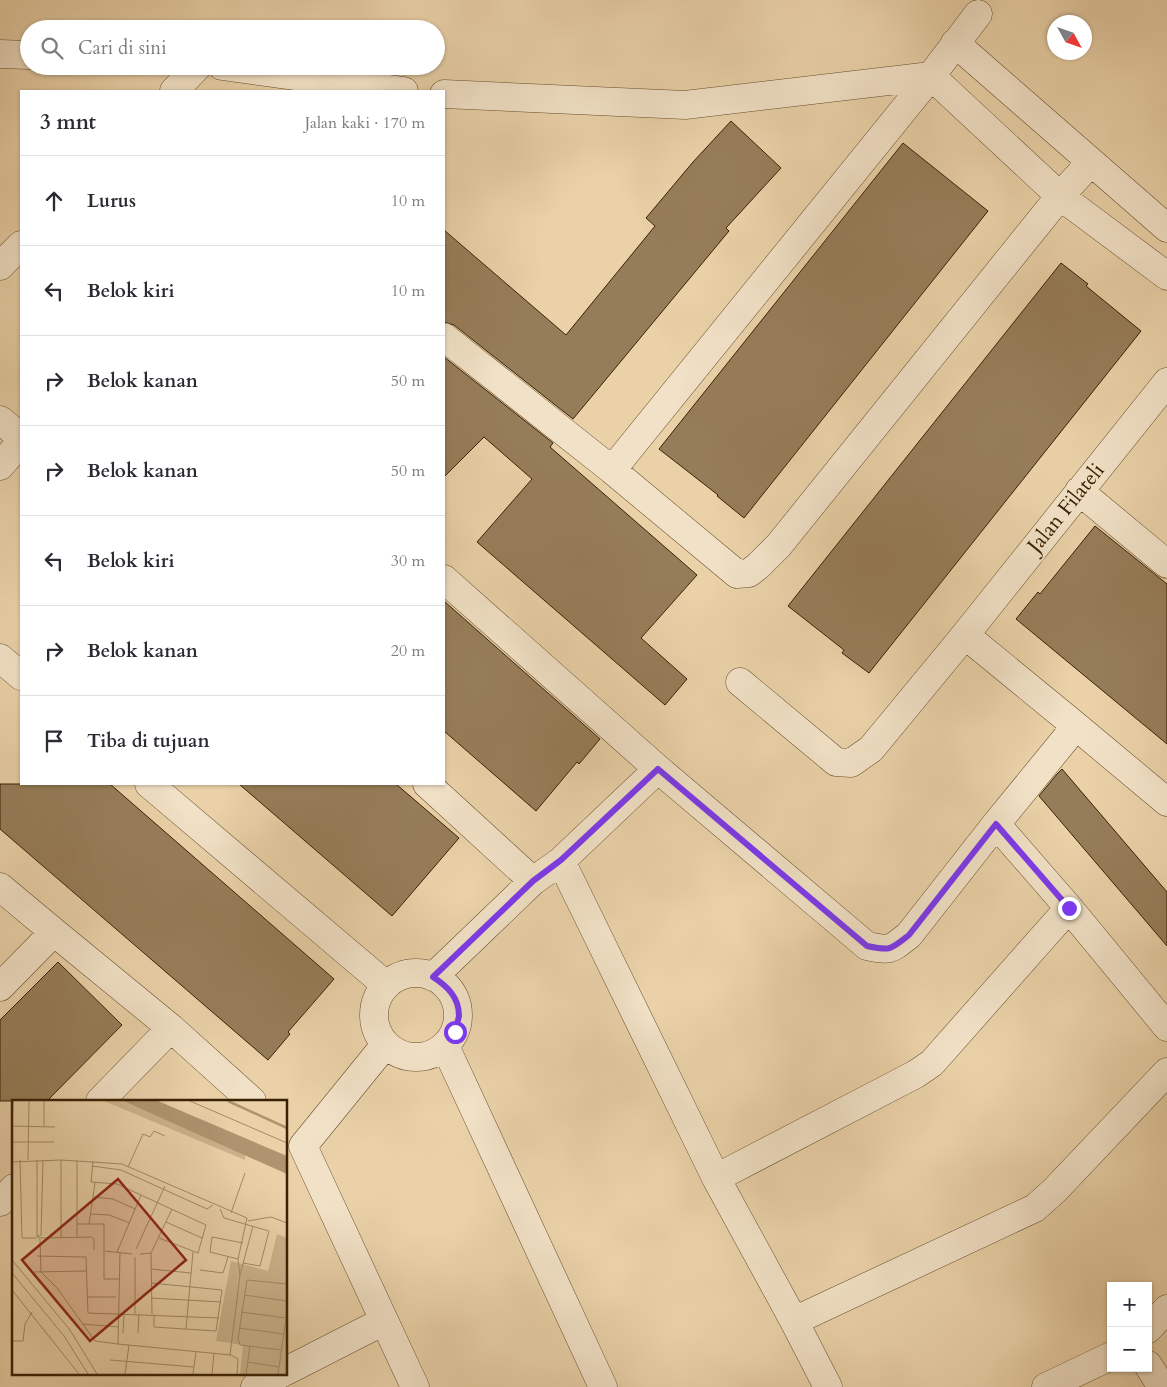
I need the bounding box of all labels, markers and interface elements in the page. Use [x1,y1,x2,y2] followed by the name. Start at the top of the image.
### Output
[1047,15,1092,60] north arrow
[20,20,445,75] search box
[38,34,66,62] icon: search
[78,35,167,61] text: Cari di sini
[40,108,96,137] text: 3 mnt
[305,112,425,134] text: Jalan kaki · 170 m
[40,187,68,215] icon: ahead
[87,188,136,214] text: Lurus
[391,190,425,212] text: 10 m
[40,277,68,305] icon: left
[87,278,174,304] text: Belok kiri
[391,280,425,302] text: 10 m
[40,367,68,395] icon: right
[87,368,198,394] text: Belok kanan
[391,370,425,392] text: 50 m
[40,457,68,485] icon: right
[1019,457,1111,561] street label: Jalan Filateli
[87,458,198,484] text: Belok kanan
[391,460,425,482] text: 50 m
[40,547,68,575] icon: left
[87,548,174,574] text: Belok kiri
[391,550,425,572] text: 30 m
[40,637,68,665] icon: right
[87,638,198,664] text: Belok kanan
[391,640,425,662] text: 20 m
[40,727,68,755] icon: arrive
[87,728,210,754] text: Tiba di tujuan
[1058,897,1081,920] route end
[444,1021,467,1044] route start
[12,1100,288,1374] inset map
[1107,1282,1152,1372] map controls
[1107,1282,1152,1327] button: +
[1107,1327,1152,1372] button: −

